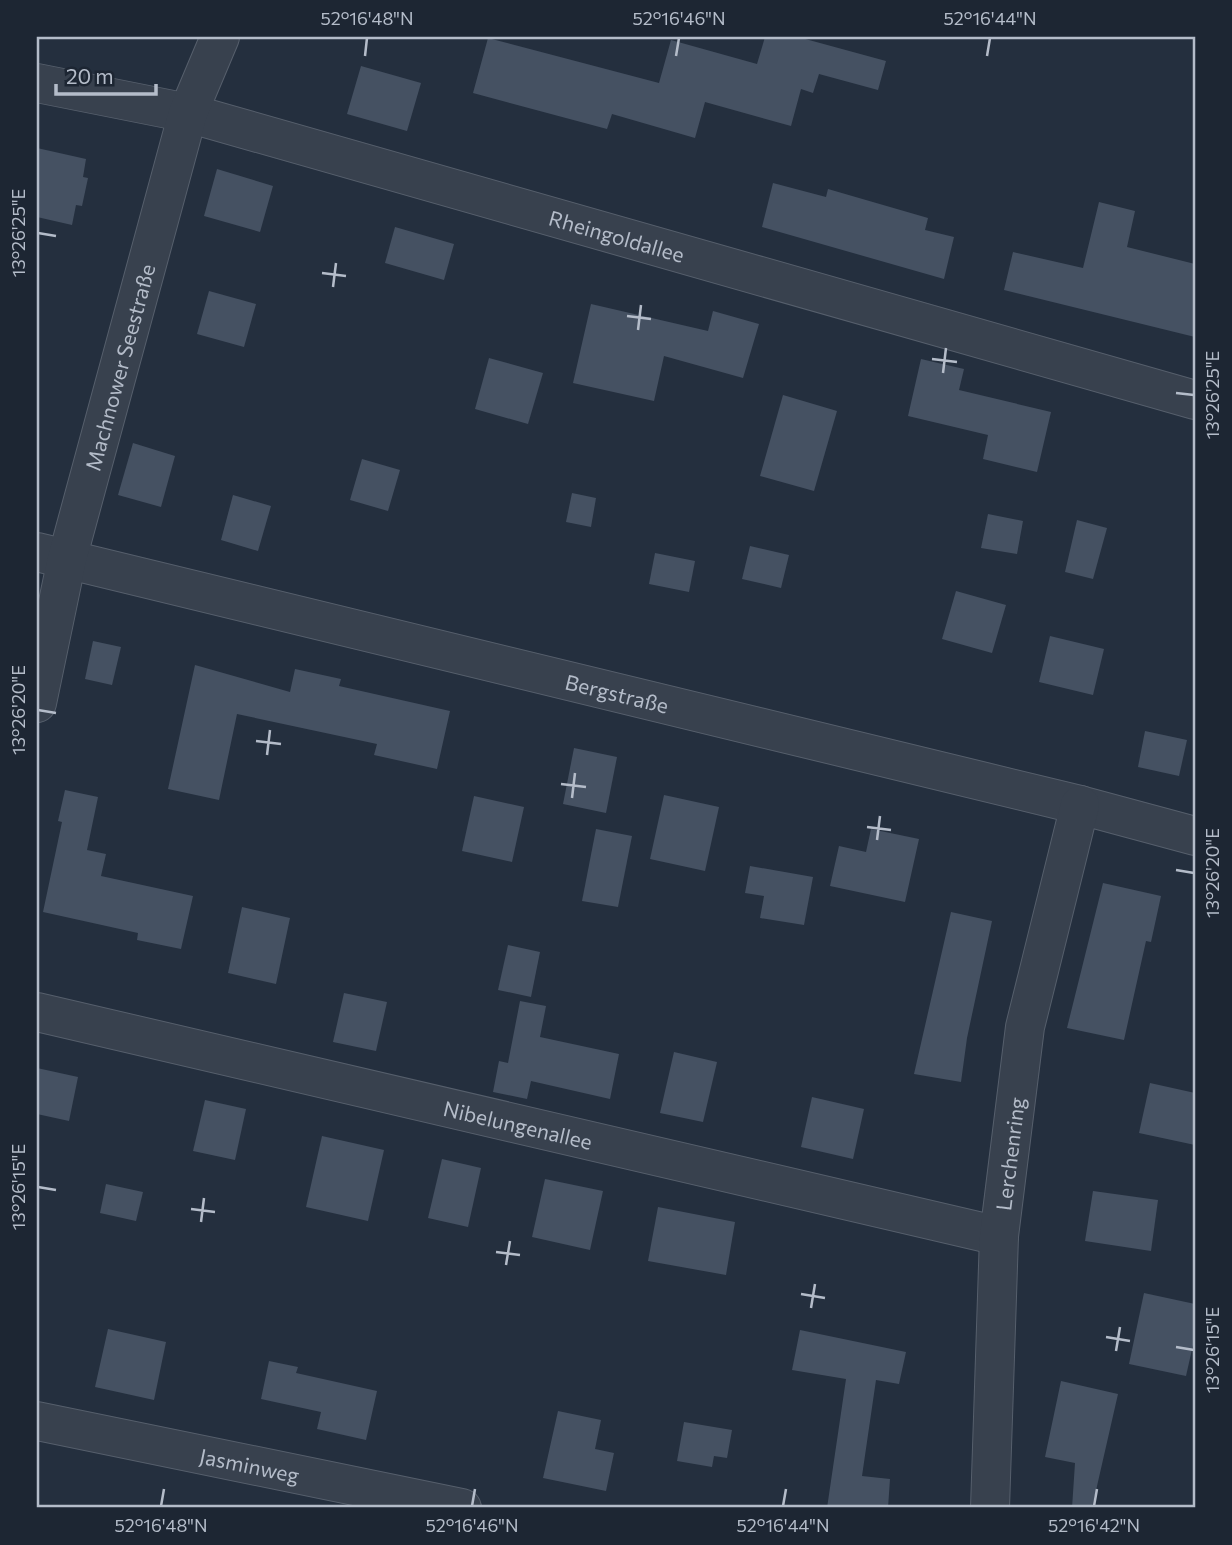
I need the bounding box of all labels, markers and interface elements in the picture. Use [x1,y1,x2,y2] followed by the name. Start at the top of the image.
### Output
[320,7,414,29] text: 52°16'48"N
[632,7,726,29] text: 52°16'46"N
[943,7,1037,29] text: 52°16'44"N
[56,52,156,96] scale bar
[66,63,114,88] text: 20 m
[7,189,29,277] text: 13°26'25"E
[546,204,688,266] street label: Rheingoldallee
[79,261,159,473] street label: Machnower Seestraße
[1201,351,1223,439] text: 13°26'25"E
[7,665,29,755] text: 13°26'20"E
[563,668,671,717] street label: Bergstraße
[1201,828,1223,918] text: 13°26'20"E
[441,1095,595,1153] street label: Nibelungenallee
[990,1096,1029,1212] street label: Lerchenring
[7,1144,29,1230] text: 13°26'15"E
[1201,1307,1223,1393] text: 13°26'15"E
[198,1442,302,1487] street label: Jasminweg
[114,1514,208,1536] text: 52°16'48"N
[425,1514,519,1536] text: 52°16'46"N
[736,1514,830,1536] text: 52°16'44"N
[1048,1514,1140,1536] text: 52°16'42"N

